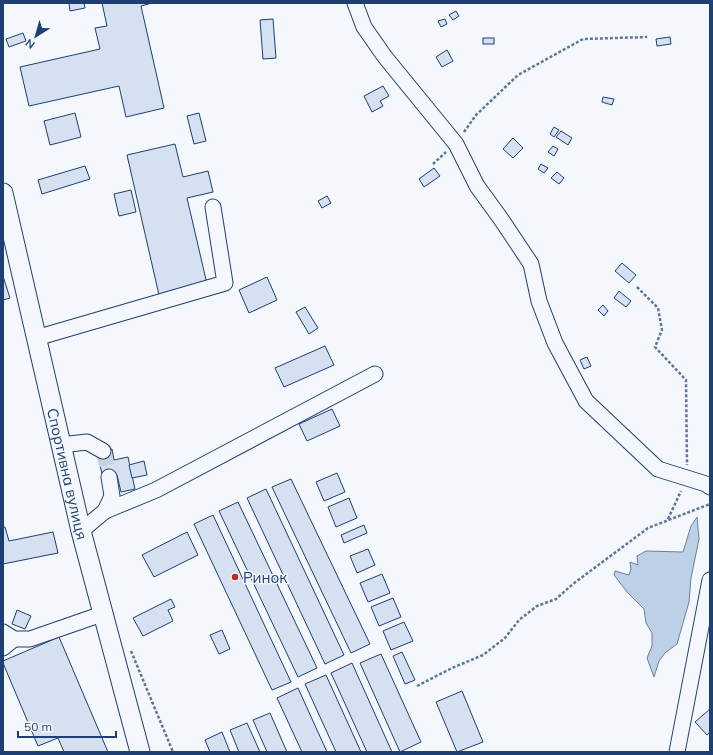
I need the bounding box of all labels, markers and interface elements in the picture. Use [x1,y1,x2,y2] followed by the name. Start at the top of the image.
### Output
[16,16,56,56] north arrow
[22,36,38,52] text: N
[43,406,92,542] street label: Спортивна вулиця
[243,568,288,587] place label: Ринок
[230,572,240,582] marker: Ринок
[18,713,116,739] scale bar
[24,719,52,734] text: 50 m

